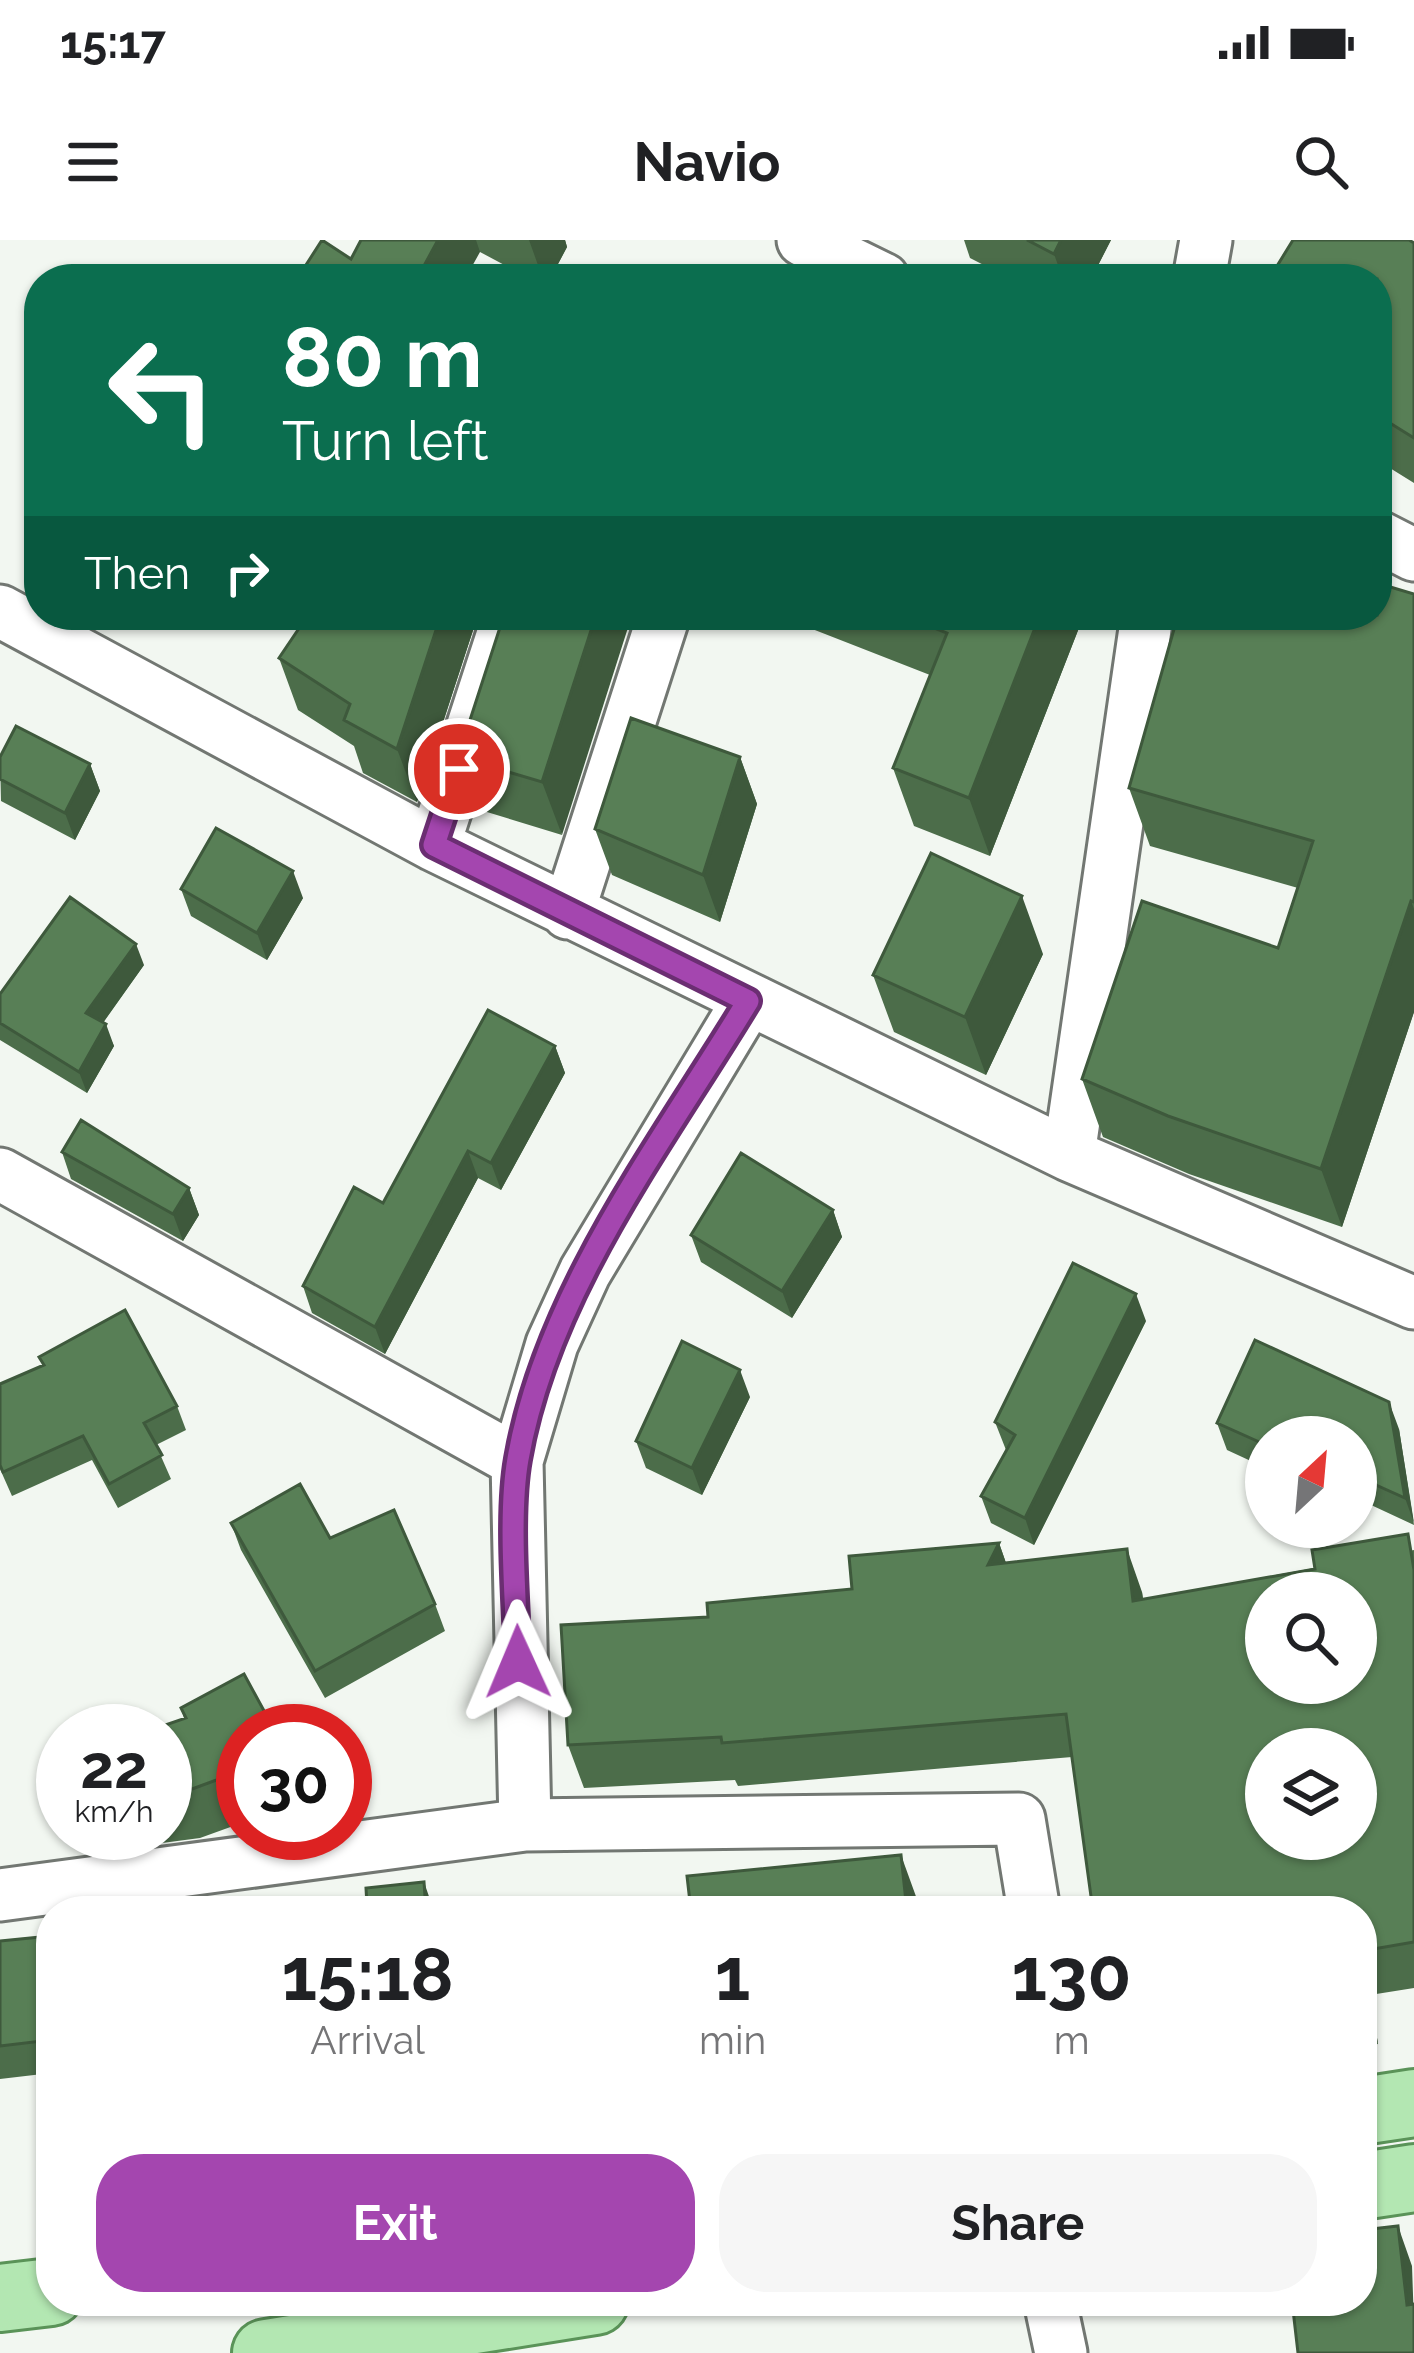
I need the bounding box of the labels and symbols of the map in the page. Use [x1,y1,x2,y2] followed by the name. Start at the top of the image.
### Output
[408,718,510,820] pin
[1245,1416,1377,1548] north arrow
[455,1599,581,1725] position arrow
[216,1704,372,1860] speed limit sign: 30

